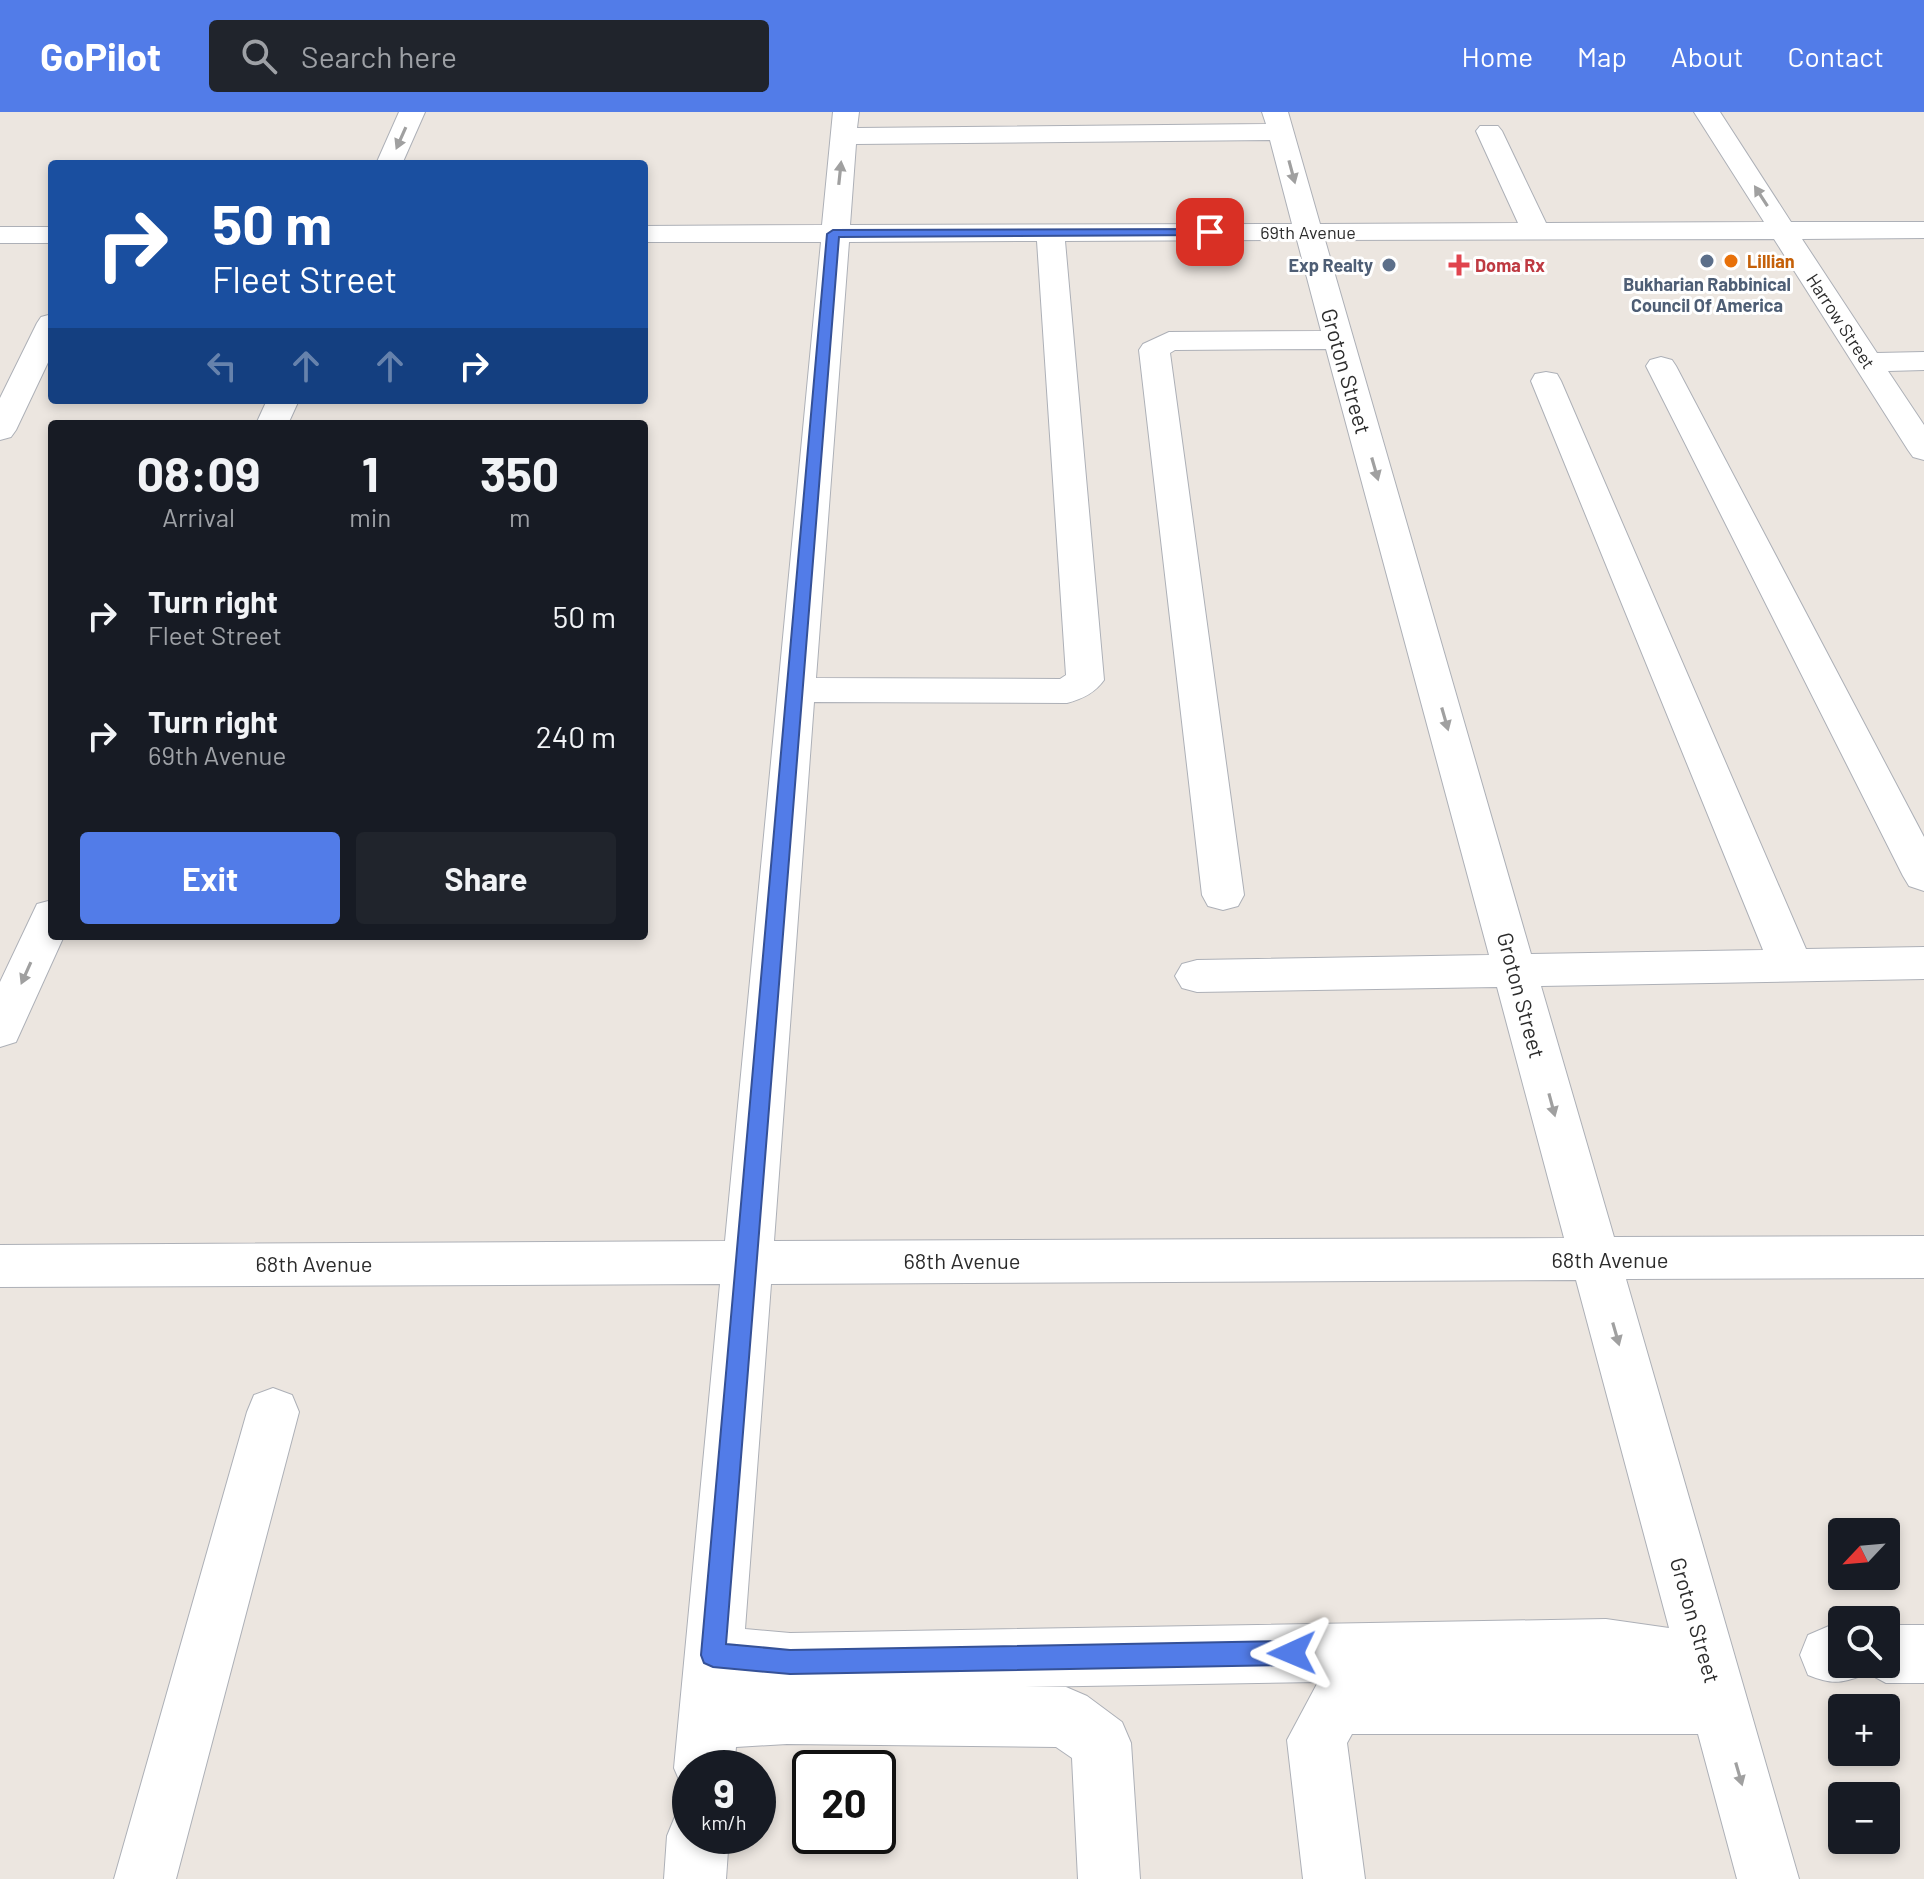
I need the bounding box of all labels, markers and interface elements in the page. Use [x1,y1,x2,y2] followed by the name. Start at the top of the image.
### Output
[209,20,769,92] search box
[40,33,161,79] text: GoPilot
[237,34,281,78] icon: search
[301,38,457,74] text: Search here
[1462,39,1533,73] text: Home
[1577,39,1627,73] text: Map
[1671,39,1743,73] text: About
[1787,39,1884,73] text: Contact
[394,126,408,150] one-way arrow
[834,160,847,185] one-way arrow
[1286,160,1299,184] one-way arrow
[1754,185,1768,207] one-way arrow
[212,189,332,256] text: 50 m
[80,192,184,296] icon: right
[1176,198,1244,266] pin
[1188,210,1232,254] icon: arrive
[1260,221,1356,243] street label: 69th Avenue
[1747,250,1795,272] place label: Lillian
[1698,252,1716,270] marker: Bukharian Rabbinical Council Of America
[1722,252,1740,270] marker: Lillian
[1289,254,1373,276] place label: Exp Realty
[1475,254,1545,276] place label: Doma Rx
[1380,256,1398,274] marker: Exp Realty
[1450,256,1468,274] marker: Doma Rx
[212,257,397,300] text: Fleet Street
[1802,269,1880,373] street label: Harrow Street
[1623,273,1791,316] place label: Bukharian Rabbinical Council Of America
[1317,305,1377,437] street label: Groton Street
[200,344,244,388] icon: left
[284,344,328,388] icon: ahead
[368,344,412,388] icon: ahead
[452,344,496,388] icon: right
[137,444,260,502] text: 08:09
[362,444,379,502] text: 1
[480,444,559,502] text: 350
[1369,456,1381,481] one-way arrow
[162,501,235,532] text: Arrival
[349,501,391,532] text: min
[509,501,530,532] text: m
[148,583,278,619] text: Turn right
[80,594,124,638] icon: right
[553,598,616,634] text: 50 m
[148,619,282,650] text: Fleet Street
[148,703,278,739] text: Turn right
[1439,707,1451,732] one-way arrow
[80,714,124,758] icon: right
[536,718,616,754] text: 240 m
[148,739,286,770] text: 69th Avenue
[80,832,340,924] button: Exit
[356,832,616,924] button: Share
[1493,929,1551,1061] street label: Groton Street
[19,961,33,984] one-way arrow
[1546,1093,1559,1117] one-way arrow
[1552,1246,1668,1272] street label: 68th Avenue
[904,1247,1020,1273] street label: 68th Avenue
[256,1250,372,1276] street label: 68th Avenue
[1610,1323,1623,1347] one-way arrow
[1828,1518,1900,1590] north arrow
[1828,1518,1900,1854] map controls
[1666,1554,1726,1686] street label: Groton Street
[1828,1606,1900,1678] button: search
[1250,1611,1334,1695] position arrow
[1828,1694,1900,1766] button: +
[792,1750,896,1854] speed limit sign: 20
[1733,1761,1745,1786] one-way arrow
[713,1768,735,1816] text: 9
[1828,1782,1900,1854] button: −
[701,1810,747,1834] text: km/h

